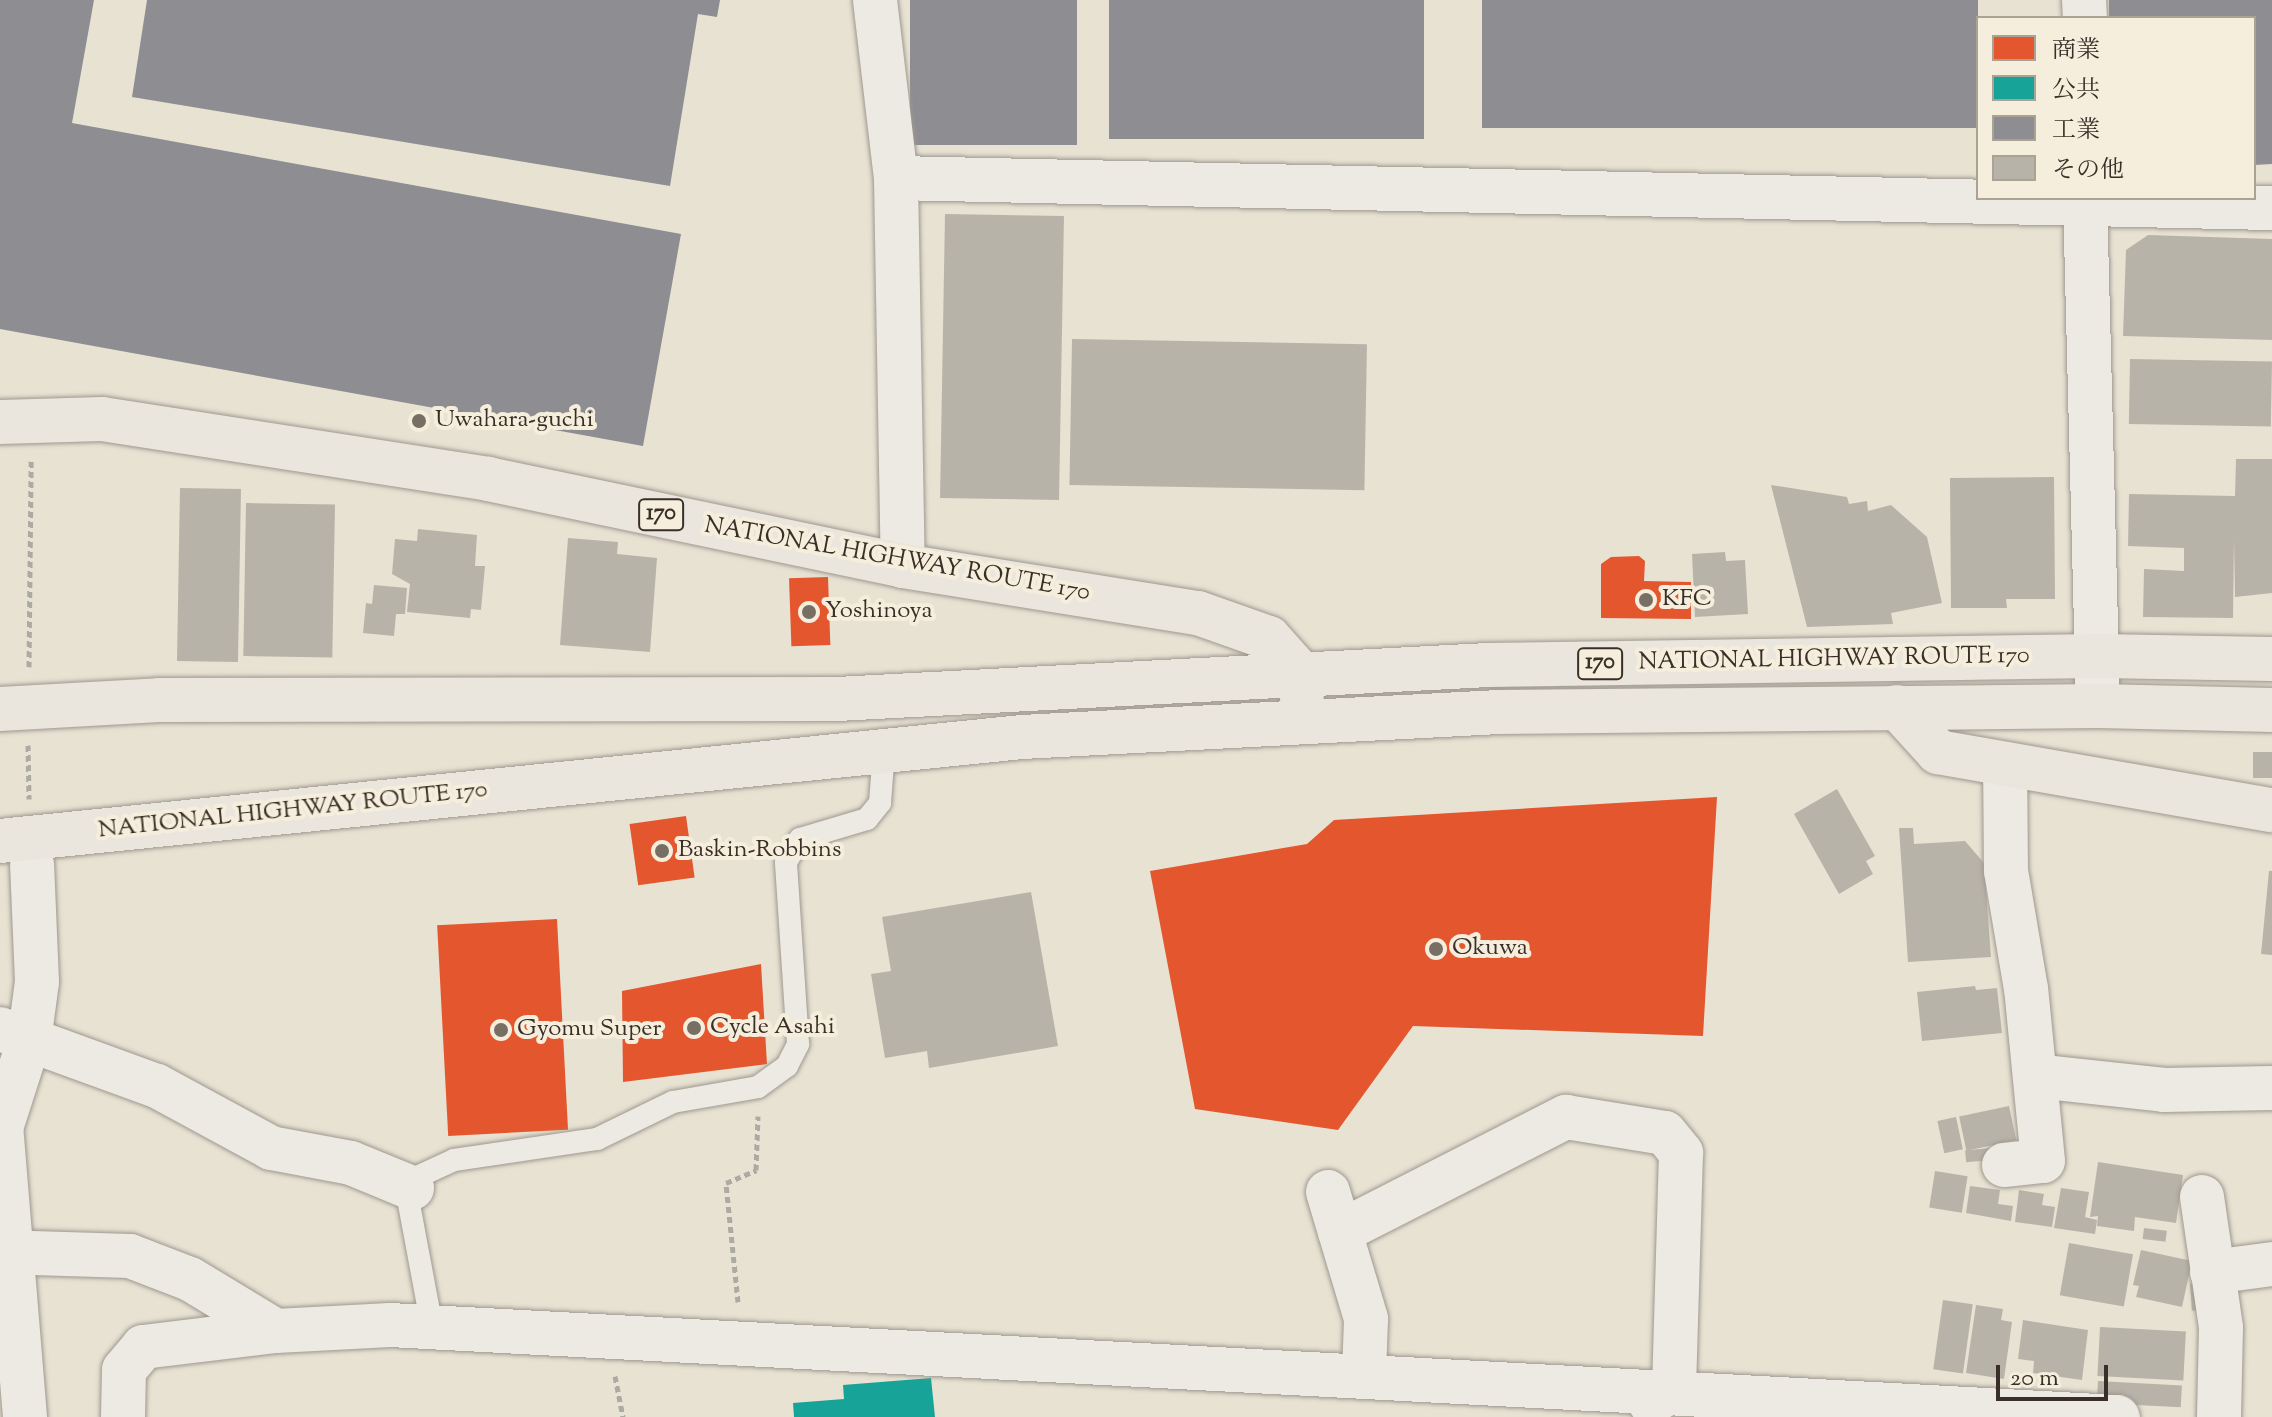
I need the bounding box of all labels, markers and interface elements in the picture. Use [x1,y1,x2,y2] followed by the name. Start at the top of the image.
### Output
[1976,16,2256,200] legend
[2052,34,2100,68] text: 商業
[2052,74,2100,108] text: 公共
[2052,114,2100,148] text: 工業
[2052,154,2124,188] text: その他
[435,407,593,435] place label: Uwahara-guchi
[410,412,428,430] marker: Uwahara-guchi
[637,497,685,533] road number: 170
[702,512,1092,608] street label: NATIONAL HIGHWAY ROUTE 170
[1662,586,1712,614] place label: KFC
[1637,591,1655,609] marker: KFC
[825,598,933,626] place label: Yoshinoya
[800,603,818,621] marker: Yoshinoya
[1638,642,2030,678] street label: NATIONAL HIGHWAY ROUTE 170
[1576,646,1624,682] road number: 170
[97,776,489,846] street label: NATIONAL HIGHWAY ROUTE 170
[678,837,841,865] place label: Baskin-Robbins
[653,842,671,860] marker: Baskin-Robbins
[1452,935,1528,963] place label: Okuwa
[1427,940,1445,958] marker: Okuwa
[710,1014,835,1042] place label: Cycle Asahi
[517,1016,661,1044] place label: Gyomu Super
[685,1019,703,1037] marker: Cycle Asahi
[492,1021,510,1039] marker: Gyomu Super
[2000,1349,2112,1399] scale bar
[2010,1362,2059,1396] text: 20 m

